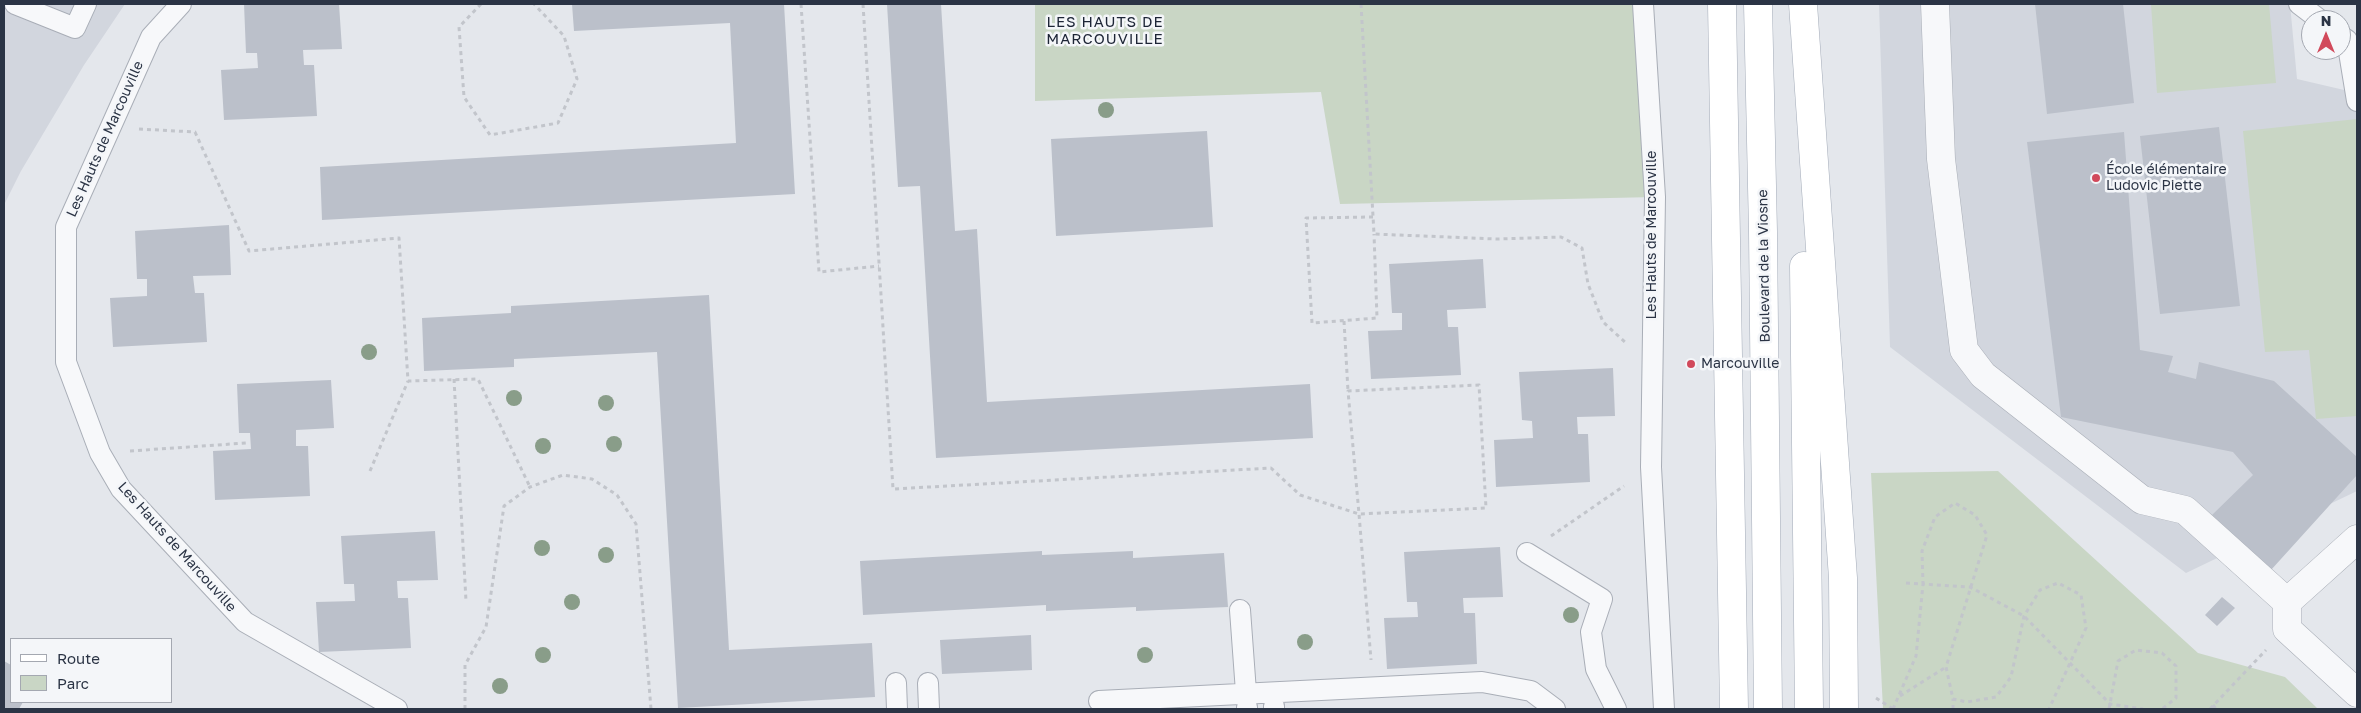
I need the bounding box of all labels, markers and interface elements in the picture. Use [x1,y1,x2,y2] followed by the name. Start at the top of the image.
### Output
[2301,10,2351,60] north arrow
[2321,12,2331,29] text: N
[1045,13,1165,48] district label: LES HAUTS DE MARCOUVILLE
[63,58,147,220] street label: Les Hauts de Marcouville
[1644,151,1660,319] street label: Les Hauts de Marcouville
[2106,162,2227,194] place label: École élémentaire Ludovic Piette
[2090,172,2102,184] marker: École élémentaire Ludovic Piette
[1754,189,1774,343] street label: Boulevard de la Viosne
[1701,356,1779,372] place label: Marcouville
[1685,358,1697,370] marker: Marcouville
[114,479,240,615] street label: Les Hauts de Marcouville
[10,638,172,703] legend
[57,649,100,667] text: Route
[57,674,89,692] text: Parc

